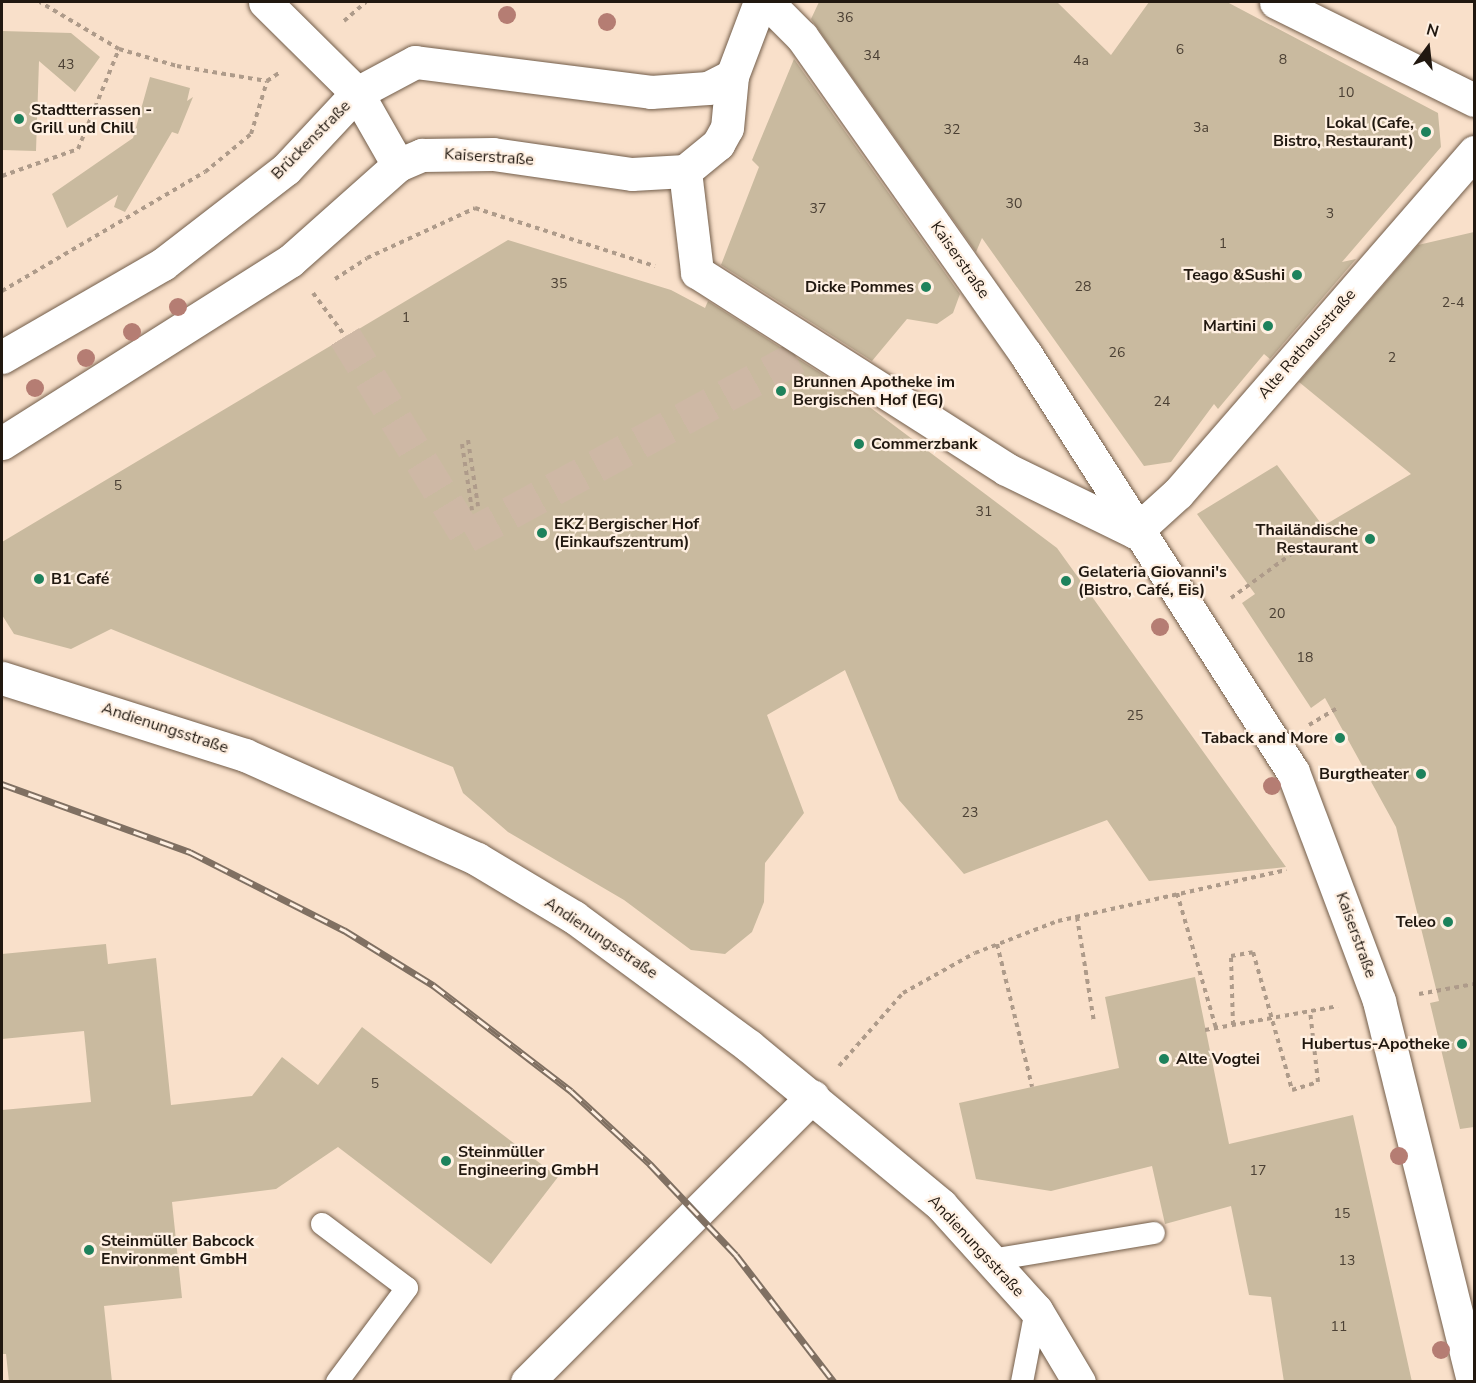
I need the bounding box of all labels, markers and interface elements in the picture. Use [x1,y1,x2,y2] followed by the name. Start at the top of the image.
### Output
[837,10,853,26] house number: 36
[1398,18,1458,78] north arrow
[1424,18,1441,43] text: N
[1176,42,1184,58] house number: 6
[864,48,880,64] house number: 34
[1279,52,1287,68] house number: 8
[1073,53,1089,69] house number: 4a
[58,57,74,73] house number: 43
[1338,85,1354,101] house number: 10
[267,96,355,184] street label: Brückenstraße
[31,100,152,138] place label: Stadtterrassen - Grill und Chill
[12,112,26,126] marker: Stadtterrassen - Grill und Chill
[1273,113,1414,151] place label: Lokal (Cafe, Bistro, Restaurant)
[1193,120,1209,136] house number: 3a
[944,122,960,138] house number: 32
[1419,125,1433,139] marker: Lokal (Cafe, Bistro, Restaurant)
[444,144,534,170] street label: Kaiserstraße
[1006,196,1022,212] house number: 30
[810,201,826,217] house number: 37
[1326,206,1334,222] house number: 3
[926,218,994,302] street label: Kaiserstraße
[1219,236,1227,252] house number: 1
[1183,265,1285,285] place label: Teago &Sushi
[1290,268,1304,282] marker: Teago &Sushi
[551,276,567,292] house number: 35
[805,277,914,297] place label: Dicke Pommes
[1075,279,1091,295] house number: 28
[919,280,933,294] marker: Dicke Pommes
[1254,285,1360,403] street label: Alte Rathausstraße
[1442,295,1464,311] house number: 2-4
[402,310,410,326] house number: 1
[1203,316,1256,336] place label: Martini
[1261,319,1275,333] marker: Martini
[1109,345,1125,361] house number: 26
[1388,350,1396,366] house number: 2
[793,372,955,410] place label: Brunnen Apotheke im Bergischen Hof (EG)
[774,384,788,398] marker: Brunnen Apotheke im Bergischen Hof (EG)
[1154,394,1170,410] house number: 24
[871,434,977,454] place label: Commerzbank
[852,437,866,451] marker: Commerzbank
[114,478,122,494] house number: 5
[976,504,992,520] house number: 31
[554,514,699,552] place label: EKZ Bergischer Hof (Einkaufszentrum)
[1256,520,1358,558] place label: Thailändische Restaurant
[535,526,549,540] marker: EKZ Bergischer Hof (Einkaufszentrum)
[1363,532,1377,546] marker: Thailändische Restaurant
[1078,562,1227,600] place label: Gelateria Giovanni's (Bistro, Café, Eis)
[51,569,110,589] place label: B1 Café
[32,572,46,586] marker: B1 Café
[1059,574,1073,588] marker: Gelateria Giovanni's (Bistro, Café, Eis)
[1269,606,1285,622] house number: 20
[1297,650,1313,666] house number: 18
[99,698,231,758] street label: Andienungsstraße
[1127,708,1143,724] house number: 25
[1202,728,1328,748] place label: Taback and More
[1333,731,1347,745] marker: Taback and More
[1319,764,1409,784] place label: Burgtheater
[1414,767,1428,781] marker: Burgtheater
[962,805,978,821] house number: 23
[1332,890,1380,980] street label: Kaiserstraße
[541,893,661,983] street label: Andienungsstraße
[1396,912,1436,932] place label: Teleo
[1441,915,1455,929] marker: Teleo
[1302,1034,1450,1054] place label: Hubertus-Apotheke
[1455,1037,1469,1051] marker: Hubertus-Apotheke
[1176,1049,1260,1069] place label: Alte Vogtei
[1157,1052,1171,1066] marker: Alte Vogtei
[371,1076,379,1092] house number: 5
[458,1142,599,1180] place label: Steinmüller Engineering GmbH
[439,1154,453,1168] marker: Steinmüller Engineering GmbH
[1250,1163,1266,1179] house number: 17
[924,1191,1028,1301] street label: Andienungsstraße
[1334,1206,1350,1222] house number: 15
[101,1231,254,1269] place label: Steinmüller Babcock Environment GmbH
[82,1243,96,1257] marker: Steinmüller Babcock Environment GmbH
[1339,1253,1355,1269] house number: 13
[1331,1319,1347,1335] house number: 11

